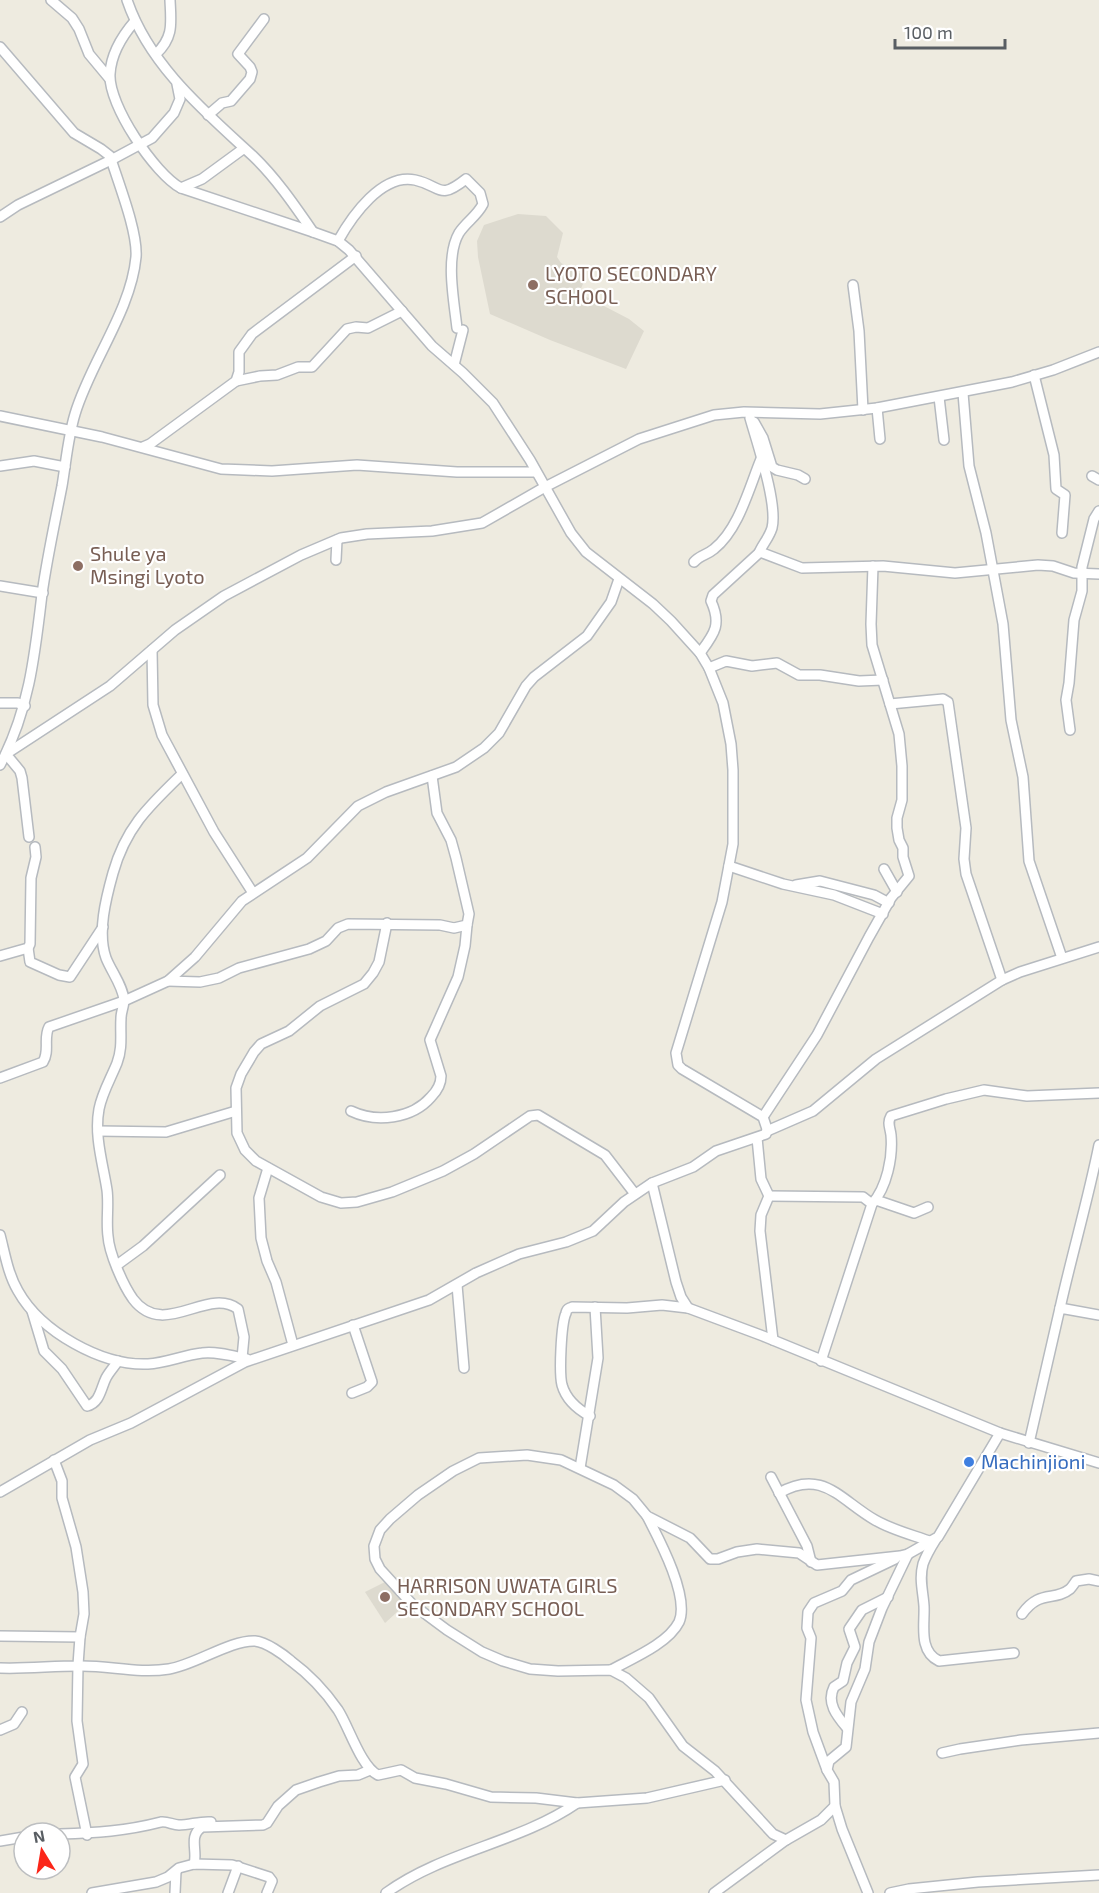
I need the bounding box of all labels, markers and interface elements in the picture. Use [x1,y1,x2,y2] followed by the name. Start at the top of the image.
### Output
[895,12,1004,50] scale bar
[904,21,953,43] text: 100 m
[545,261,717,308] place label: LYOTO SECONDARY SCHOOL
[526,278,540,292] marker: LYOTO SECONDARY SCHOOL
[90,541,205,588] place label: Shule ya Msingi Lyoto
[71,559,85,573] marker: Shule ya Msingi Lyoto
[981,1449,1085,1473] place label: Machinjioni
[962,1455,976,1469] marker: Machinjioni
[397,1573,618,1620] place label: HARRISON UWATA GIRLS SECONDARY SCHOOL
[378,1590,392,1604] marker: HARRISON UWATA GIRLS SECONDARY SCHOOL
[12,1821,72,1881] north arrow
[32,1825,47,1846] text: N

